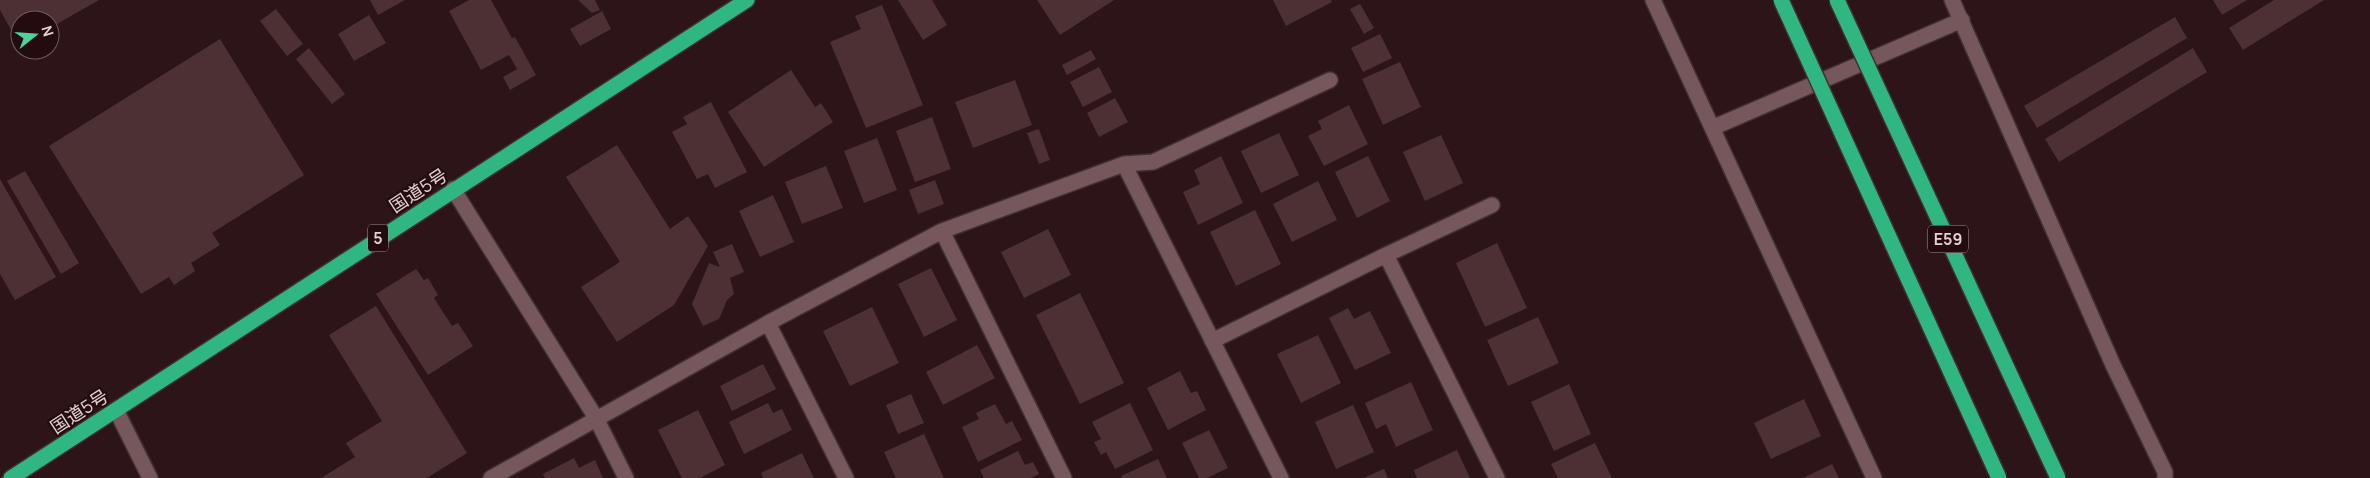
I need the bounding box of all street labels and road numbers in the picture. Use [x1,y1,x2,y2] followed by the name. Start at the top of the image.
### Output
[384,162,452,218] street label: 国道5号
[368,224,388,252] road number: 5
[1928,225,1968,252] road number: E59
[45,383,113,439] street label: 国道5号

